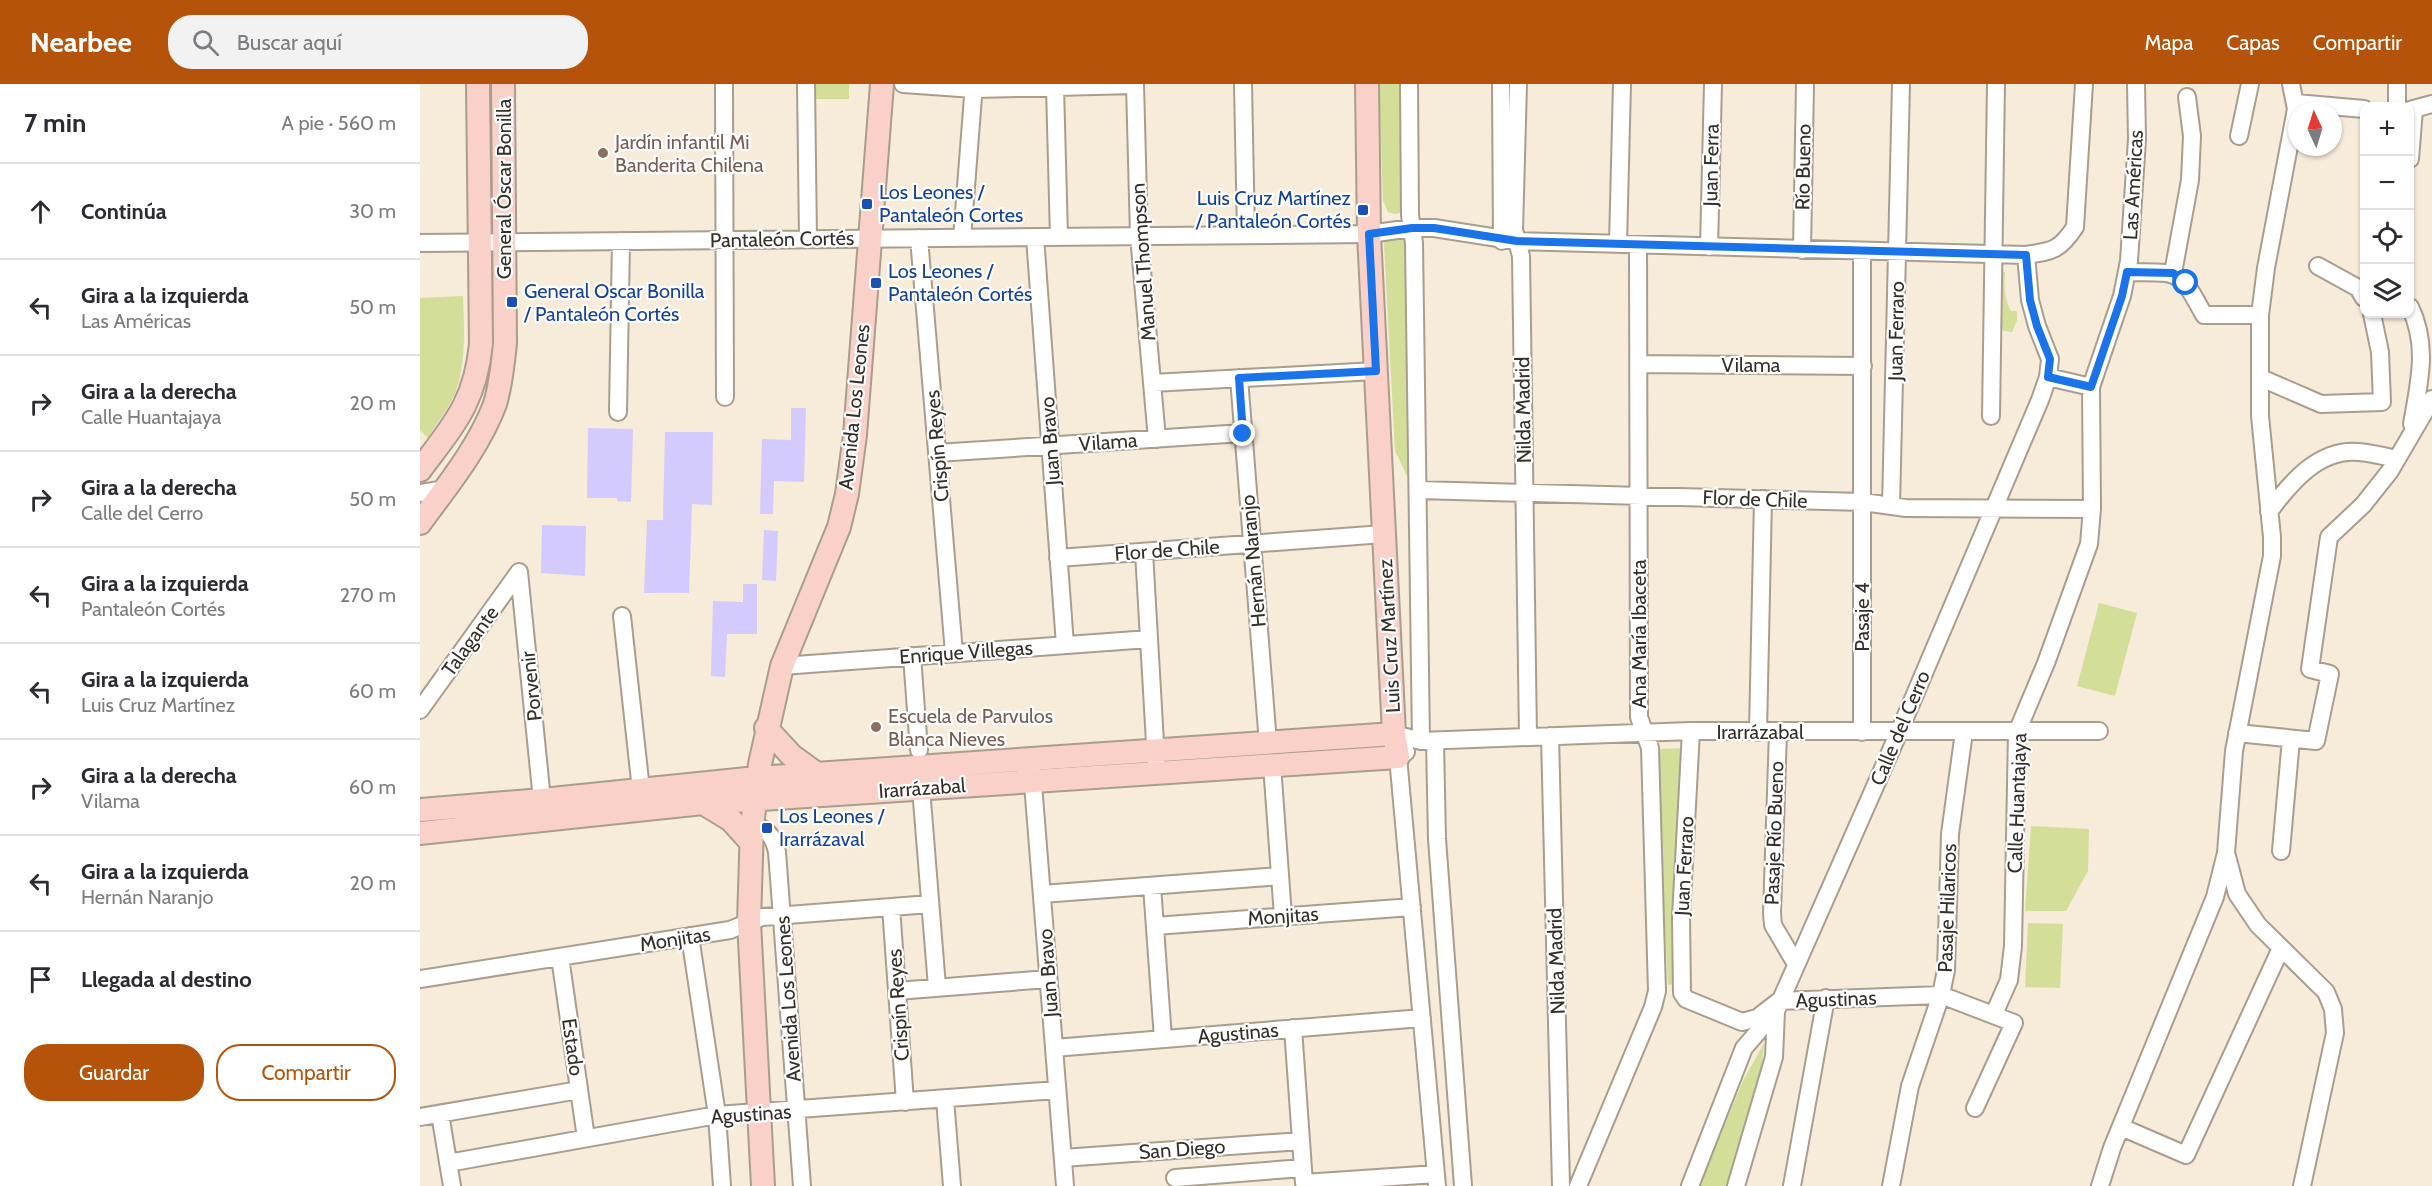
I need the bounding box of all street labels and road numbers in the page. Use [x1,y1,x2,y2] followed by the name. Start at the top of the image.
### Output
[492,98,516,279] street label: General Óscar Bonilla
[1698,123,1724,207] street label: Juan Ferra
[1790,124,1816,210] street label: Río Bueno
[2118,129,2148,241] street label: Las Américas
[1126,182,1160,342] street label: Manuel Thompson
[710,226,854,252] street label: Pantaleón Cortés
[1883,281,1909,382] street label: Juan Ferraro
[833,323,875,491] street label: Avenida Los Leones
[1722,353,1781,377] street label: Vilama
[1510,357,1536,463] street label: Nilda Madrid
[920,389,954,503] street label: Crispín Reyes
[1035,396,1065,487] street label: Juan Bravo
[1078,428,1139,456] street label: Vilama
[1702,485,1808,513] street label: Flor de Chile
[1235,494,1271,628] street label: Hernán Naranjo
[1114,534,1220,566] street label: Flor de Chile
[1373,558,1405,714] street label: Luis Cruz Martínez
[1627,559,1651,709] street label: Ana María Ibaceta
[1850,582,1874,652] street label: Pasaje 4
[437,601,503,681] street label: Talagante
[898,635,1034,669] street label: Enrique Villegas
[515,649,547,722] street label: Porvenir
[1865,667,1935,789] street label: Calle del Cerro
[1716,720,1804,744] street label: Irarrázabal
[2003,732,2031,874] street label: Calle Huantajaya
[1759,761,1789,905] street label: Pasaje Río Bueno
[878,773,967,803] street label: Irarrázabal
[1669,816,1699,917] street label: Juan Ferraro
[1933,843,1961,973] street label: Pasaje Hilaricos
[1247,902,1319,930] street label: Monjitas
[1542,907,1570,1015] street label: Nilda Madrid
[770,915,806,1083] street label: Avenida Los Leones
[638,922,712,956] street label: Monjitas
[1033,928,1063,1019] street label: Juan Bravo
[882,948,914,1062] street label: Crispín Reyes
[1795,986,1877,1012] street label: Agustinas
[557,1017,589,1077] street label: Estado
[1197,1018,1279,1048] street label: Agustinas
[710,1099,792,1129] street label: Agustinas
[1138,1134,1226,1164] street label: San Diego

